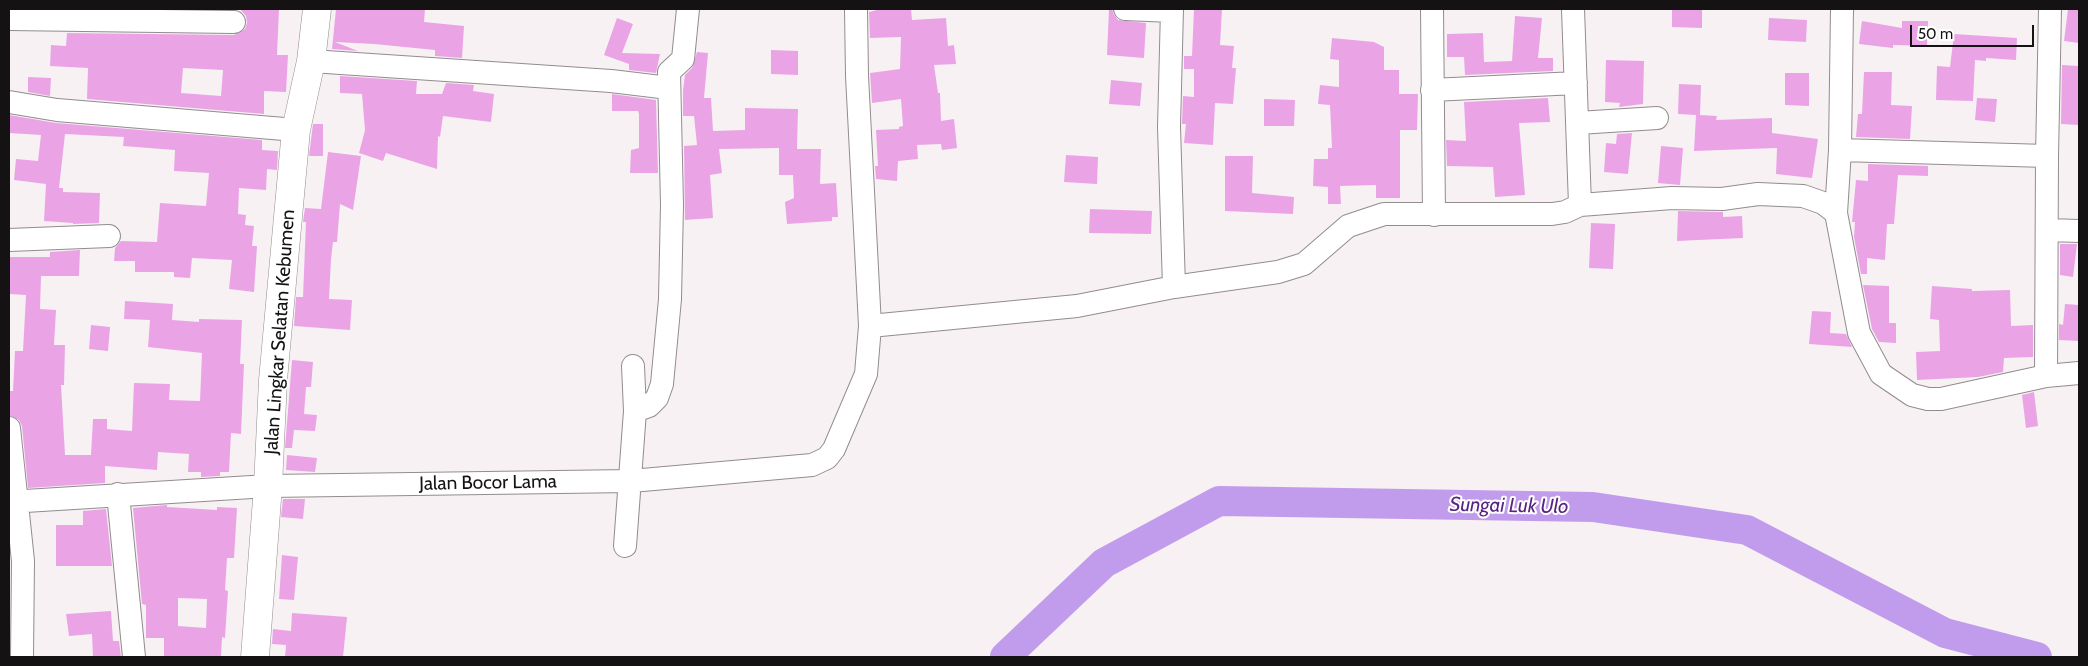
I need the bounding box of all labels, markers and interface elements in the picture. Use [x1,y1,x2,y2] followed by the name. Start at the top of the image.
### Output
[1913,15,2037,47] scale bar
[1918,25,1953,43] text: 50 m
[260,209,300,455] street label: Jalan Lingkar Selatan Kebumen
[419,470,557,496] street label: Jalan Bocor Lama
[1449,493,1569,519] water label: Sungai Luk Ulo

